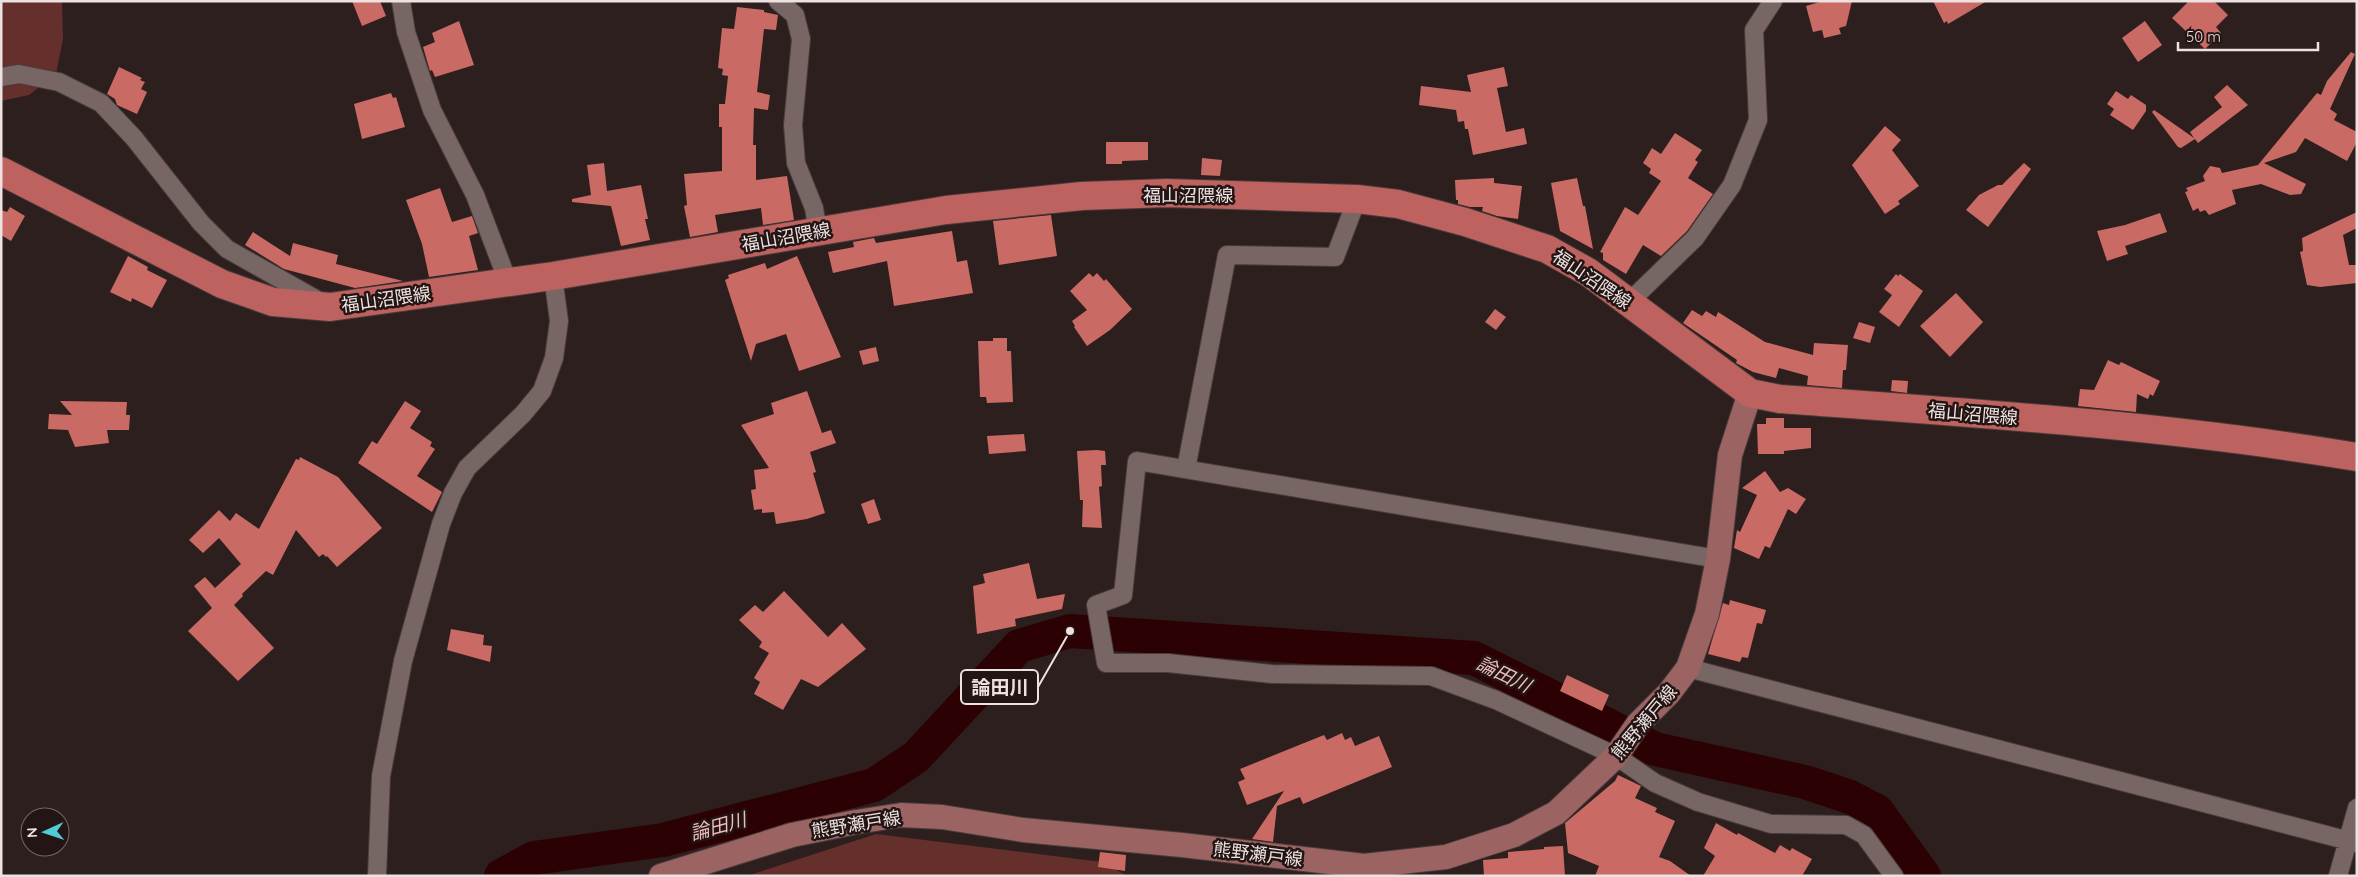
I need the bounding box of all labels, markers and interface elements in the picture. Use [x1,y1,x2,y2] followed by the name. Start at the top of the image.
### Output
[2178,20,2318,52] scale bar
[2186,27,2221,46] text: 50 m
[1143,184,1233,207] street label: 福山沼隈線
[740,218,832,256] street label: 福山沼隈線
[1548,244,1636,314] street label: 福山沼隈線
[340,281,432,317] street label: 福山沼隈線
[1927,399,2019,429] street label: 福山沼隈線
[1473,651,1537,698] water label: 論田川
[961,670,1038,704] callout: 論田川
[971,675,1029,699] text: 論田川
[1606,680,1682,764] street label: 熊野瀬戸線
[810,806,902,842] street label: 熊野瀬戸線
[20,807,70,857] north arrow
[687,807,751,845] water label: 論田川
[23,827,41,838] text: N
[1212,837,1304,871] street label: 熊野瀬戸線

